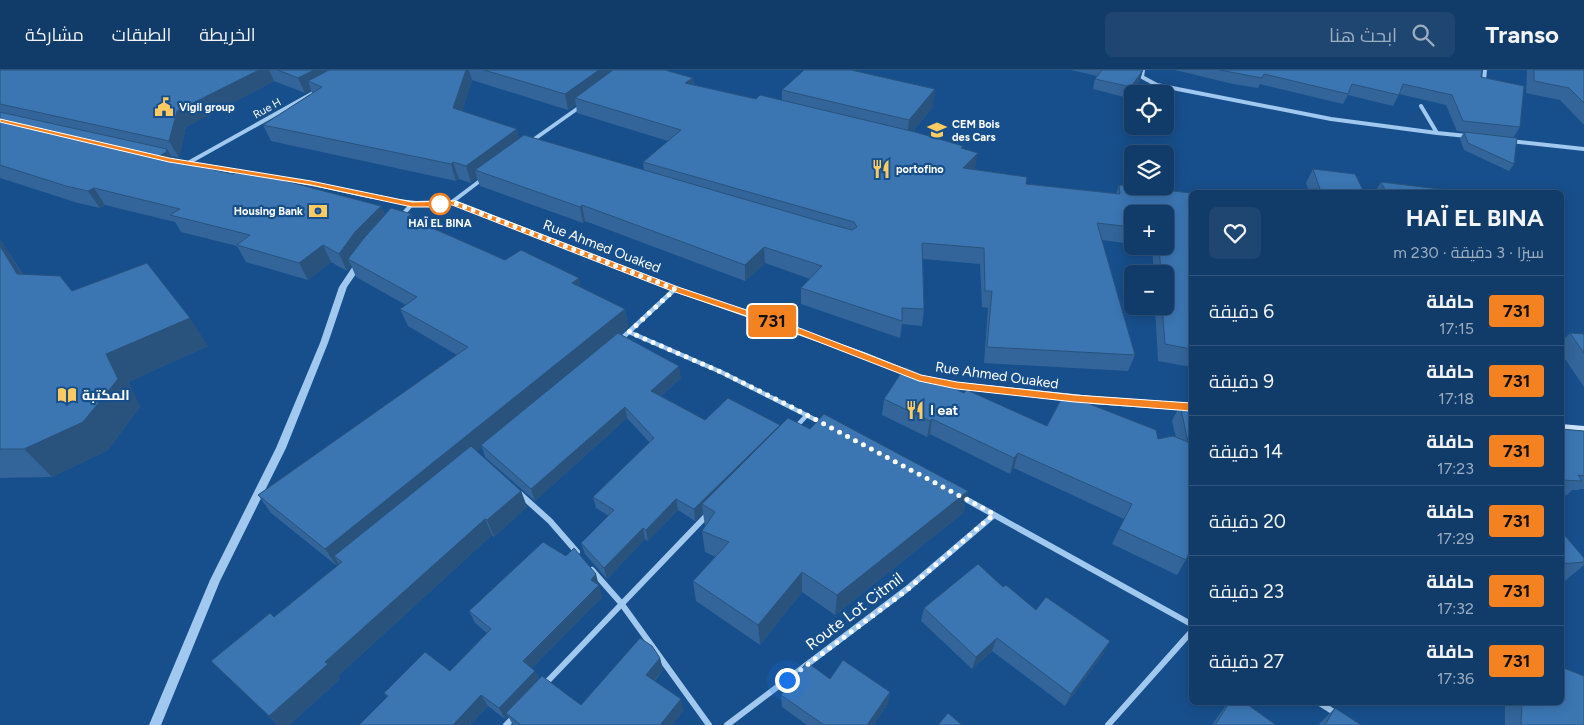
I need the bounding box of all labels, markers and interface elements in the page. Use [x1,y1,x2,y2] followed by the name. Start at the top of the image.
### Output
[1105,12,1455,57] search box
[1485,20,1559,49] text: Transo
[1409,21,1437,49] icon: search
[25,24,84,46] text: مشاركة
[112,24,171,46] text: الطبقات
[199,24,256,46] text: الخريطة
[1329,24,1397,47] text: ابحث هنا
[1124,85,1174,315] map controls
[1124,85,1174,135] button: locate
[251,95,284,121] street label: Rue H
[153,96,175,118] public building icon: Vigil group
[179,101,235,114] place label: Vigil group
[952,118,1000,144] place label: CEM Bois des Cars
[926,119,948,141] school or university icon: CEM Bois des Cars
[1124,145,1174,195] button: layers
[870,158,892,180] restaurant icon: portofino
[896,163,944,176] place label: portofino
[429,193,451,215] marker: HAÏ EL BINA
[307,200,329,222] bank icon: Housing Bank
[1406,203,1544,232] text: HAÏ EL BINA
[234,205,303,218] place label: Housing Bank
[1124,205,1174,255] button: +
[1209,207,1261,259] button: heart
[408,216,472,230] place label: HAÏ EL BINA
[541,216,663,277] street label: Rue Ahmed Ouaked
[1393,243,1544,262] text: سيرًا · 3 دقيقة · 230 m
[1124,265,1174,315] button: −
[1426,290,1474,313] text: حافلة
[1209,300,1274,323] text: 6 دقيقة
[1503,300,1530,322] text: 731
[743,305,801,337] line badge: 731
[758,310,786,332] text: 731
[1439,319,1474,338] text: 17:15
[934,358,1060,393] street label: Rue Ahmed Ouaked
[1426,360,1474,383] text: حافلة
[1209,370,1274,393] text: 9 دقيقة
[1503,370,1530,392] text: 731
[56,384,78,406] library icon: المكتبة
[82,387,130,404] place label: المكتبة
[1438,389,1474,408] text: 17:18
[904,399,926,421] restaurant icon: I eat
[930,402,959,419] place label: I eat
[1426,430,1474,453] text: حافلة
[1209,440,1283,463] text: 14 دقيقة
[1503,440,1530,462] text: 731
[1437,459,1474,478] text: 17:23
[1426,500,1474,523] text: حافلة
[1209,510,1286,533] text: 20 دقيقة
[1503,510,1530,532] text: 731
[1437,529,1474,548] text: 17:29
[802,569,907,654] street label: Route Lot Citmil
[1426,570,1474,593] text: حافلة
[1209,580,1284,603] text: 23 دقيقة
[1503,580,1530,602] text: 731
[1437,599,1474,618] text: 17:32
[1426,640,1474,663] text: حافلة
[1209,650,1284,673] text: 27 دقيقة
[1503,650,1530,672] text: 731
[775,668,800,693] your location
[1437,669,1474,688] text: 17:36

